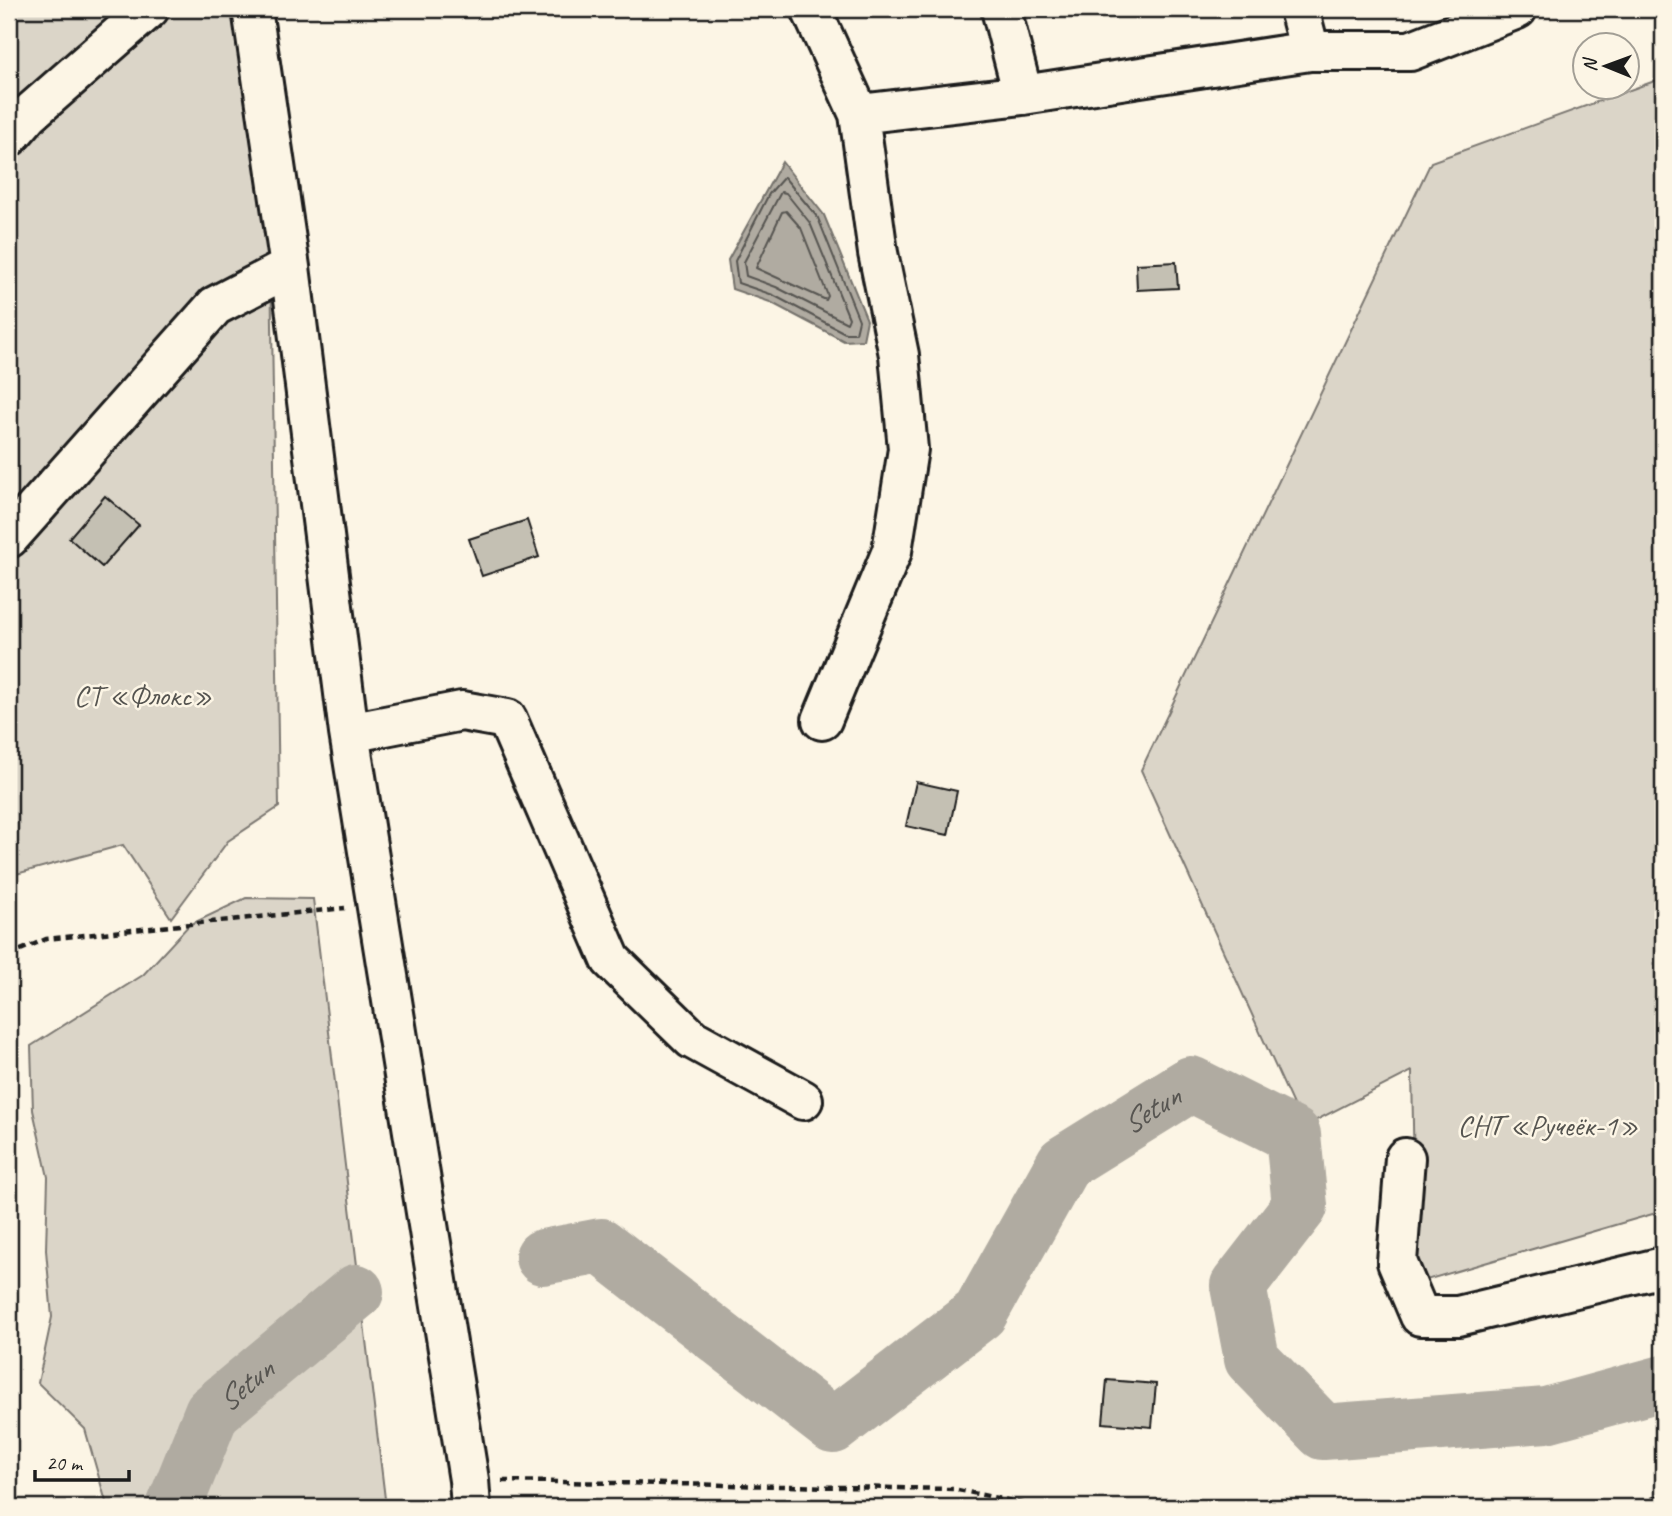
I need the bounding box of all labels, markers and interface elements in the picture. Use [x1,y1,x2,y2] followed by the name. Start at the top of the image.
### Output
[1570,32,1640,102] north arrow
[1578,56,1602,72] text: N
[74,676,212,714] park label: СТ «Флокс»
[1113,1074,1190,1143] water label: Setun
[1457,1106,1639,1144] park label: СНТ «Ручеёк-1»
[208,1347,284,1420] water label: Setun
[35,1439,130,1483] scale bar
[46,1450,84,1476] text: 20 m

